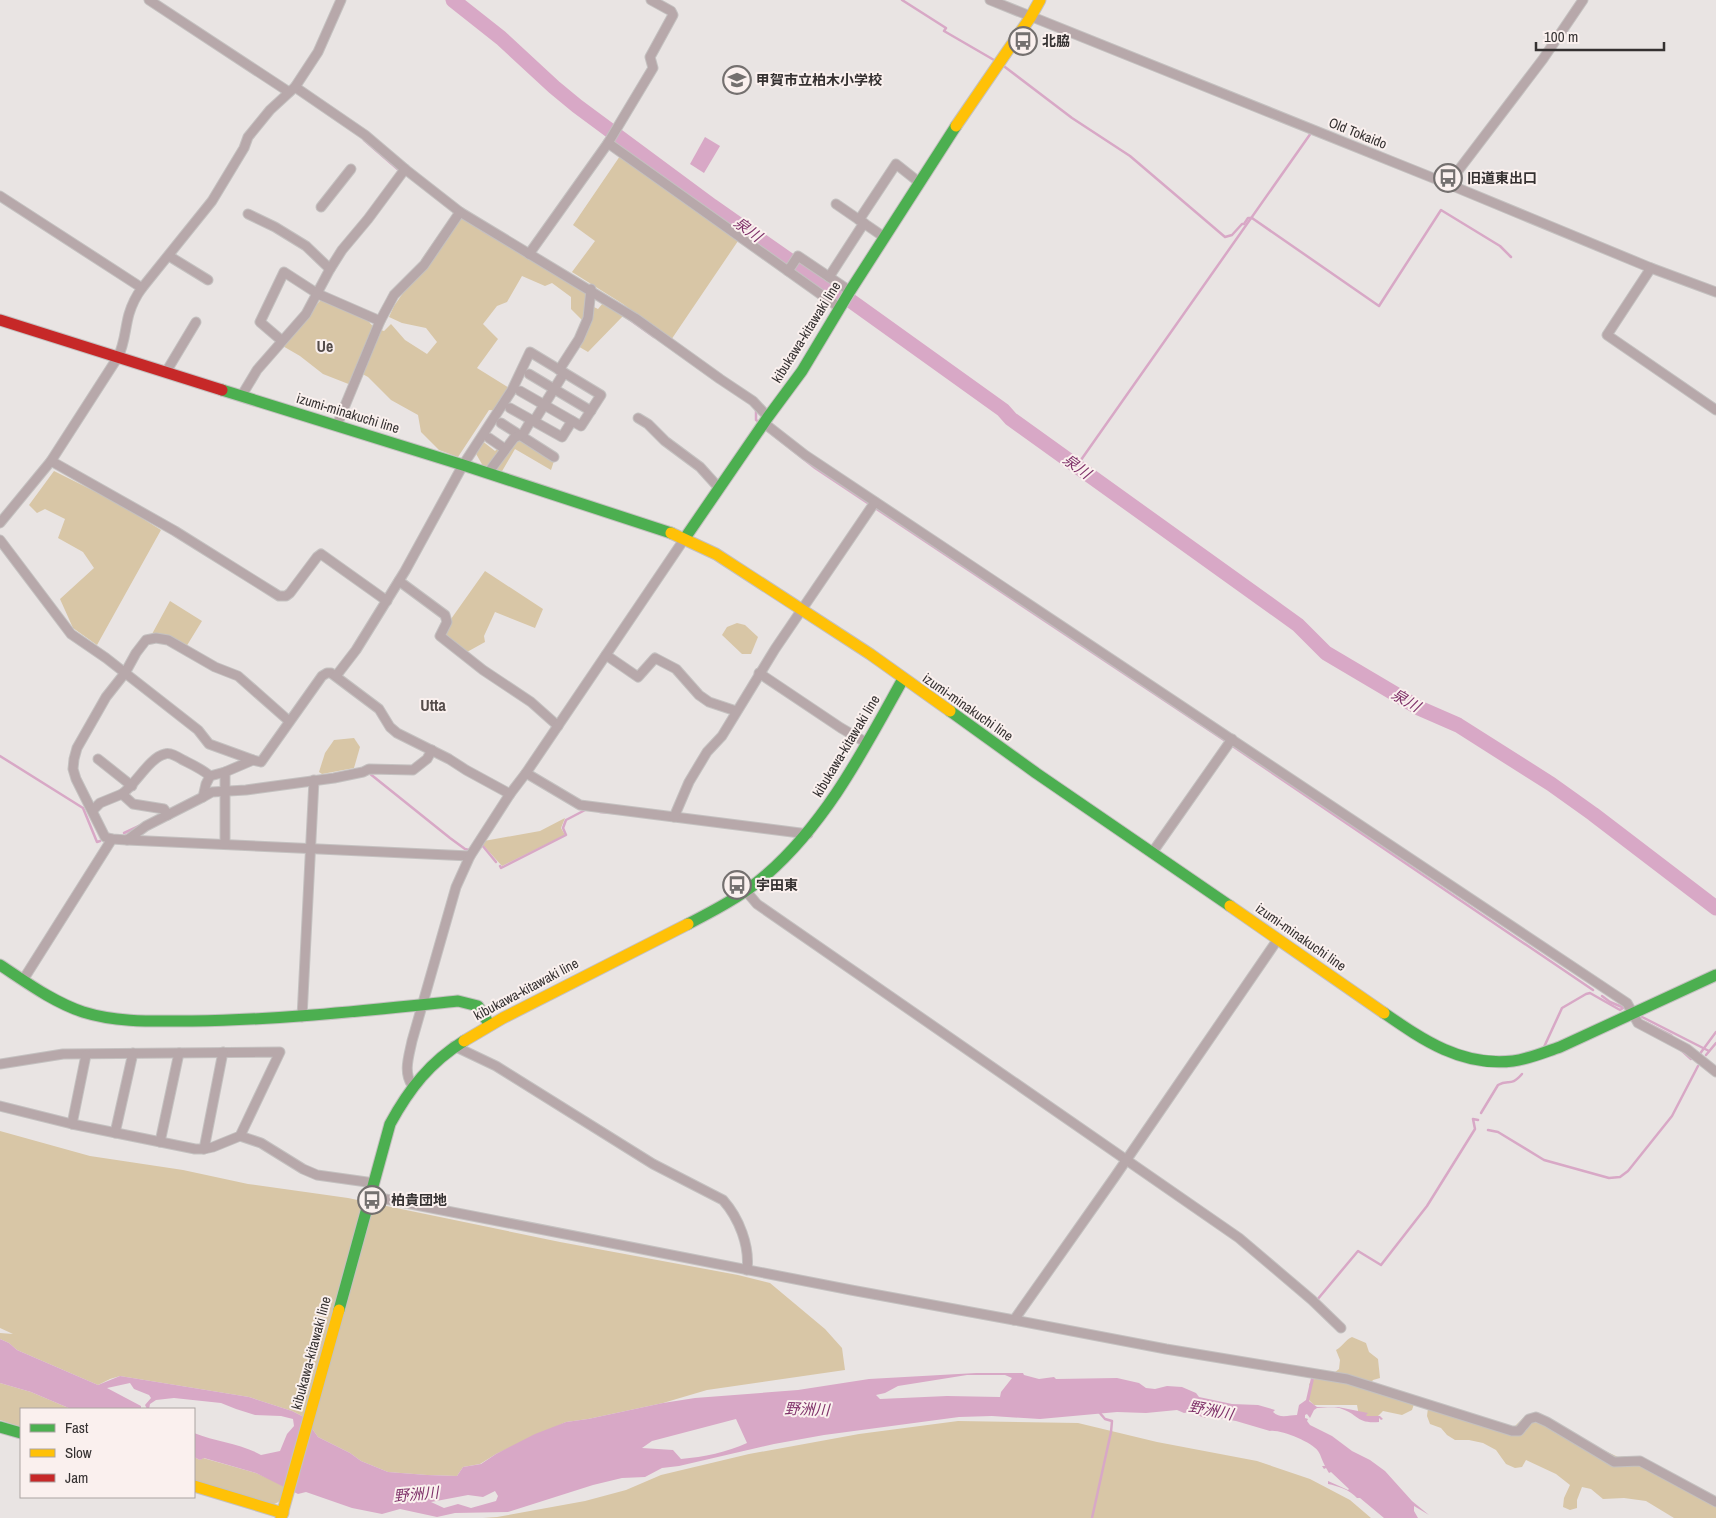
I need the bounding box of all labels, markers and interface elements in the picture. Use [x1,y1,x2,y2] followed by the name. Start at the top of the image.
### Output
[1536,20,1664,52] scale bar
[1008,26,1038,56] bus stop icon: 北脇
[1544,26,1578,47] text: 100 m
[1042,32,1070,50] place label: 北脇
[722,65,752,95] school or university icon: 甲賀市立柏木小学校
[756,71,882,89] place label: 甲賀市立柏木小学校
[1326,113,1390,153] street label: Old Tokaido
[1433,163,1463,193] bus stop icon: 旧道東出口
[1467,169,1537,187] place label: 旧道東出口
[730,212,768,247] water label: 泉川
[768,278,844,386] street label: kibukawa-kitawaki line
[317,335,333,357] district label: Ue
[294,389,402,437] street label: izumi-minakuchi line
[1059,449,1097,484] water label: 泉川
[919,669,1017,745] street label: izumi-minakuchi line
[1388,683,1426,718] water label: 泉川
[808,692,884,800] street label: kibukawa-kitawaki line
[420,694,446,716] district label: Utta
[722,870,752,900] bus stop icon: 宇田東
[756,876,798,894] place label: 宇田東
[1252,899,1350,975] street label: izumi-minakuchi line
[471,954,581,1024] street label: kibukawa-kitawaki line
[357,1185,387,1215] bus stop icon: 柏貴団地
[391,1191,447,1209] place label: 柏貴団地
[287,1295,335,1411] street label: kibukawa-kitawaki line
[1187,1395,1237,1425] water label: 野洲川
[784,1398,832,1420] water label: 野洲川
[20,1408,195,1498] legend
[65,1417,89,1438] text: Fast
[65,1442,92,1463] text: Slow
[65,1467,88,1488] text: Jam
[393,1481,441,1506] water label: 野洲川

